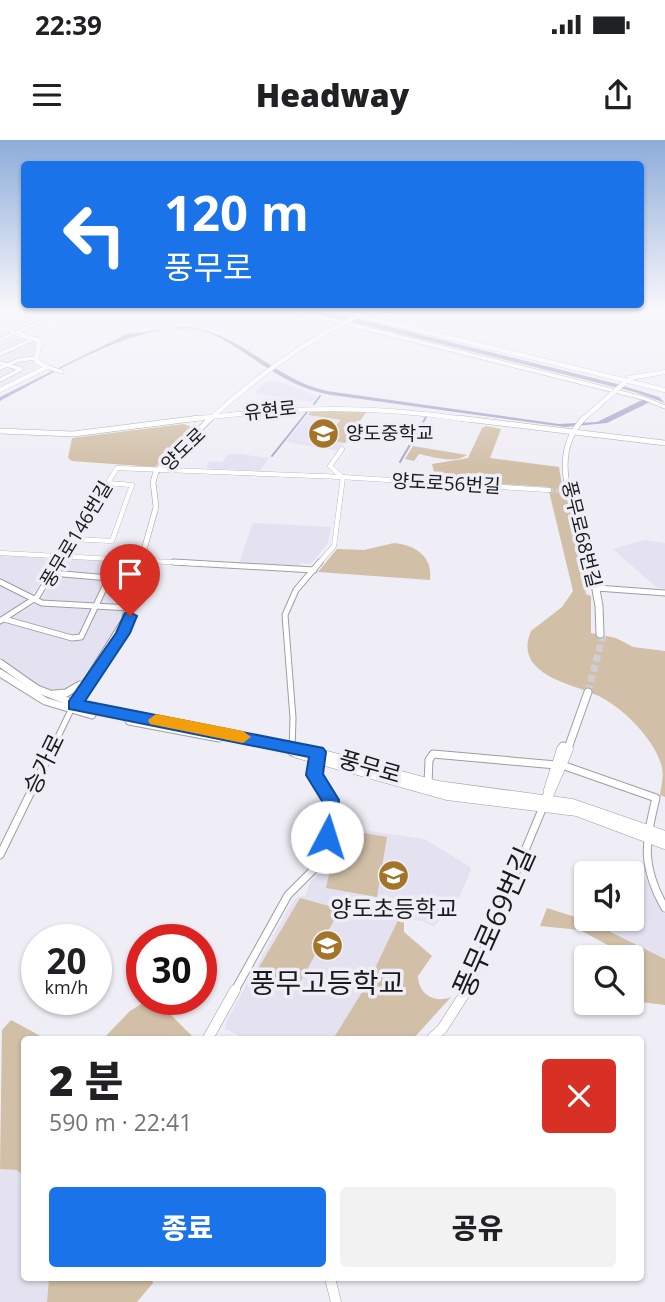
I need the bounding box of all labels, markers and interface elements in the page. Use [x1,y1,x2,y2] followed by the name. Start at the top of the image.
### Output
[35,7,102,43] text: 22:39
[256,73,409,116] text: Headway
[28,76,66,114] icon: menu
[599,76,637,114] icon: share
[164,179,309,245] text: 120 m
[49,189,140,280] icon: left
[164,245,252,288] text: 풍무로
[243,394,297,426] street label: 유현로
[306,416,340,450] school or university icon: 양도중학교
[346,420,433,446] place label: 양도중학교
[155,421,211,477] street label: 양도로
[391,467,501,499] street label: 양도로56번길
[34,476,118,592] street label: 풍무로146번길
[556,478,608,590] street label: 풍무로68번길
[100,544,160,616] pin
[111,555,149,593] icon: arrive
[15,728,71,799] street label: 승가로
[335,742,405,790] street label: 풍무로
[290,800,364,874] position arrow
[443,840,543,1003] street label: 풍무로69번길
[377,858,411,892] school or university icon: 양도초등학교
[574,861,644,1015] map controls
[574,861,644,931] button: sound
[331,892,457,924] place label: 양도초등학교
[126,924,217,1015] speed limit sign: 30
[310,929,344,963] school or university icon: 풍무고등학교
[46,937,87,984] text: 20
[574,945,644,1015] button: search
[250,963,404,1001] place label: 풍무고등학교
[45,975,88,999] text: km/h
[49,1051,123,1108] text: 2 분
[542,1059,616,1133] button: close
[49,1106,192,1138] text: 590 m · 22:41
[49,1187,326,1267] button: 종료
[340,1187,616,1267] button: 공유

